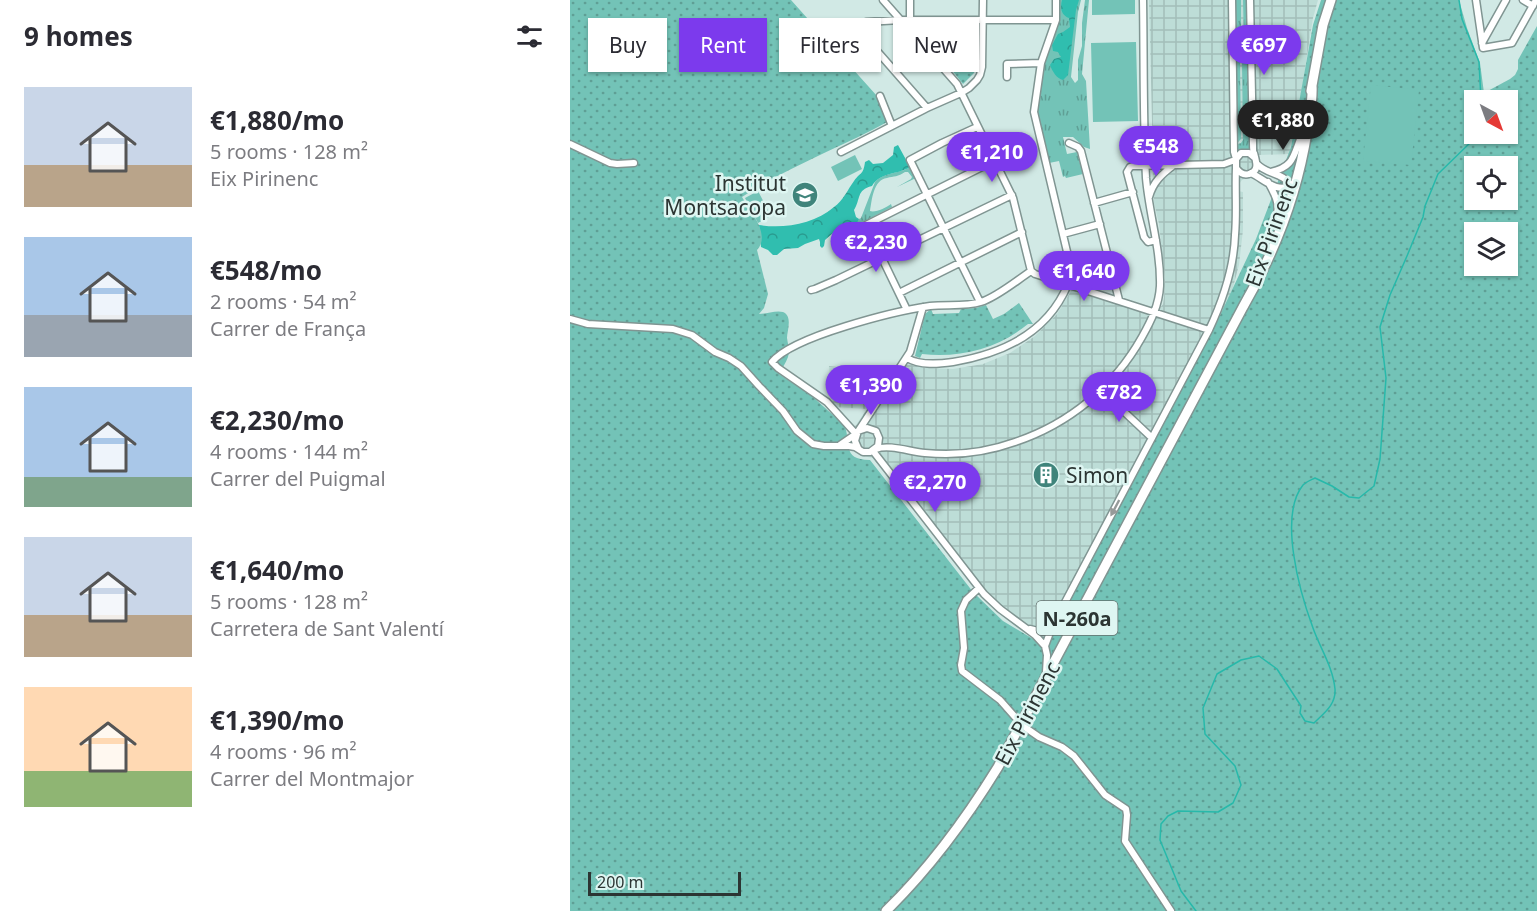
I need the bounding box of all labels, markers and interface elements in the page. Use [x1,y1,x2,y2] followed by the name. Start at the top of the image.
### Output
[24,18,133,54] text: 9 homes
[588,18,667,72] chip: Buy
[679,18,767,72] chip: Rent
[779,18,881,72] chip: Filters
[893,18,979,72] chip: New
[513,20,546,53] icon: filters
[1228,25,1300,76] pin: €697
[1241,31,1287,58] text: €697
[1464,90,1518,144] north arrow
[1464,90,1518,276] map controls
[1234,100,1332,151] pin: €1,880
[210,102,344,138] text: €1,880/mo
[1252,106,1314,133] text: €1,880
[72,111,144,183] icon: home
[1120,126,1192,177] pin: €548
[943,132,1041,183] pin: €1,210
[1133,132,1179,159] text: €548
[210,138,368,165] text: 5 rooms · 128 m²
[961,138,1023,165] text: €1,210
[1464,156,1518,210] button: locate
[210,165,318,192] text: Eix Pirinenc
[664,169,786,221] place label: Institut Montsacopa
[1238,174,1304,290] street label: Eix Pirinenc
[790,180,820,210] school or university icon: Institut Montsacopa
[827,222,925,273] pin: €2,230
[1464,222,1518,276] button: layers
[845,228,907,255] text: €2,230
[1035,251,1133,302] pin: €1,640
[210,252,322,288] text: €548/mo
[1053,257,1115,284] text: €1,640
[72,261,144,333] icon: home
[210,288,357,315] text: 2 rooms · 54 m²
[210,315,366,342] text: Carrer de França
[822,365,920,416] pin: €1,390
[840,371,902,398] text: €1,390
[1083,372,1155,423] pin: €782
[1096,378,1142,405] text: €782
[210,402,344,438] text: €2,230/mo
[72,411,144,483] icon: home
[210,438,368,465] text: 4 rooms · 144 m²
[1031,460,1061,490] building icon: Simon
[1066,461,1128,489] place label: Simon
[886,462,984,513] pin: €2,270
[210,465,386,492] text: Carrer del Puigmal
[904,468,966,495] text: €2,270
[1110,499,1120,517] one-way arrow
[210,552,344,588] text: €1,640/mo
[72,561,144,633] icon: home
[210,588,368,615] text: 5 rooms · 128 m²
[1036,601,1118,635] road number: N-260a
[210,615,444,642] text: Carretera de Sant Valentí
[988,656,1066,770] street label: Eix Pirinenc
[210,702,344,738] text: €1,390/mo
[72,711,144,783] icon: home
[210,738,357,765] text: 4 rooms · 96 m²
[210,765,414,792] text: Carrer del Montmajor
[588,869,741,896] scale bar
[597,871,644,893] text: 200 m

